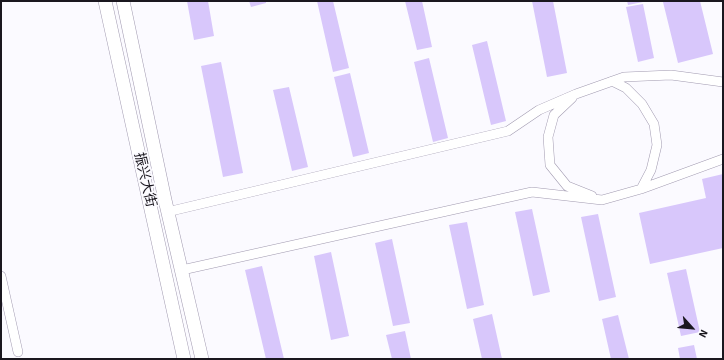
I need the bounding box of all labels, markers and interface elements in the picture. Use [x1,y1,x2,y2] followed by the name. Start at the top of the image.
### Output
[130,151,158,209] street label: 振兴大街
[672,308,712,348] north arrow
[695,327,711,340] text: N

